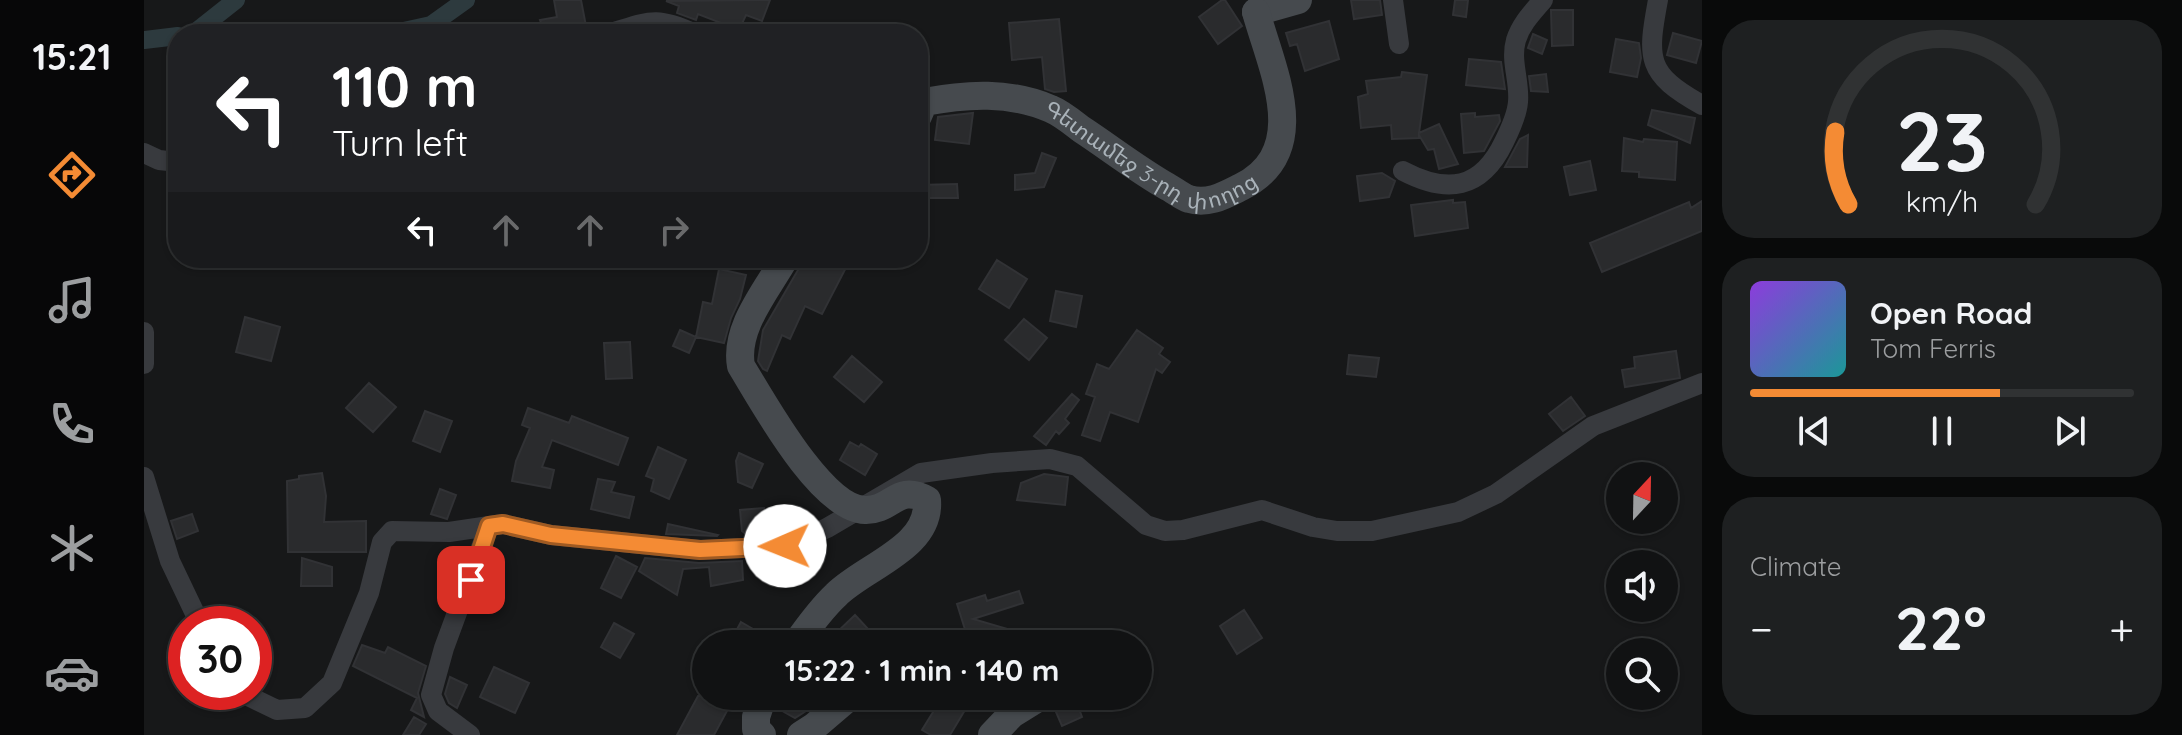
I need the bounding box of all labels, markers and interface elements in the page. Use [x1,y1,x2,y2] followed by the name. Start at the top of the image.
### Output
[32,34,112,79] text: 15:21
[332,51,477,121] text: 110 m
[200,56,304,160] icon: left
[1896,88,1988,192] text: 23
[1041,94,1262,216] street label: Գետամեջ 3-րդ փողոց
[332,120,468,165] text: Turn left
[44,147,100,203] icon: directions
[1906,183,1978,219] text: km/h
[400,208,444,252] icon: left
[484,208,528,252] icon: ahead
[568,208,612,252] icon: ahead
[652,208,696,252] icon: right
[44,272,100,328] icon: music
[1870,294,2032,332] text: Open Road
[1870,332,1996,365] text: Tom Ferris
[44,396,100,452] icon: phone
[1792,409,1836,453] icon: previous
[1920,409,1964,453] icon: pause
[2048,409,2092,453] icon: next
[1606,462,1678,534] north arrow
[1606,462,1678,710] map controls
[743,504,827,588] position arrow
[44,520,100,576] icon: climate
[437,546,505,614] pin
[1606,550,1678,622] button: sound
[1750,550,1841,583] text: Climate
[449,558,493,602] icon: arrive
[1895,590,1987,665] text: 22°
[1750,601,1773,656] text: −
[2109,601,2134,656] text: +
[168,606,272,710] speed limit sign: 30
[1606,638,1678,710] button: search
[44,645,100,701] icon: car
[785,651,1059,689] text: 15:22 · 1 min · 140 m

